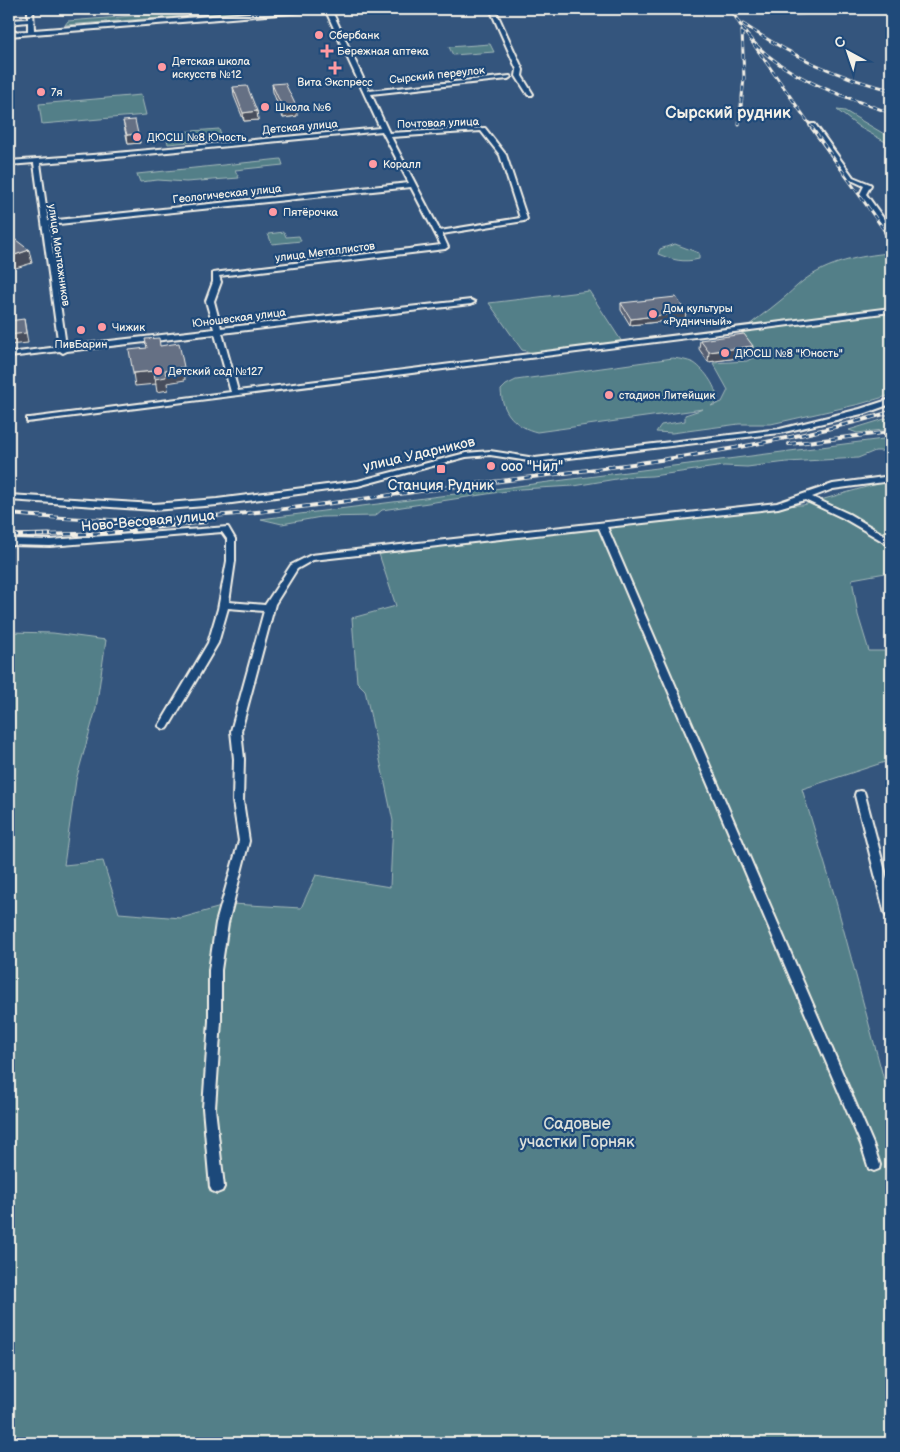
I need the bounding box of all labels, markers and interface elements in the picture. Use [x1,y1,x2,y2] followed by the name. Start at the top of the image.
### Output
[822,28,872,78] north arrow
[313,29,325,41] marker: Сбербанк
[329,29,380,42] place label: Сбербанк
[831,33,849,52] text: С
[321,45,333,57] marker: Бережная аптека
[337,45,429,58] place label: Бережная аптека
[172,55,250,81] place label: Детская школа искусств №12
[156,61,168,73] marker: Детская школа искусств №12
[329,62,341,74] marker: Вита Экспресс
[389,64,486,86] street label: Сырский переулок
[297,76,373,89] place label: Вита Экспресс
[35,86,47,98] marker: 7я
[51,86,63,99] place label: 7я
[259,101,271,113] marker: Школа №6
[275,101,331,114] place label: Школа №6
[665,104,791,123] district label: Сырский рудник
[397,115,480,131] street label: Почтовая улица
[262,117,339,137] street label: Детская улица
[131,131,143,143] marker: ДЮСШ №8 Юность
[147,131,247,144] place label: ДЮСШ №8 Юность
[367,158,379,170] marker: Коралл
[383,158,421,171] place label: Коралл
[172,182,282,206] street label: Геологическая улица
[45,203,73,307] street label: улица Монтажников
[267,206,279,218] marker: Пятёрочка
[283,206,339,219] place label: Пятёрочка
[274,239,376,265] street label: улица Металлистов
[663,302,733,328] place label: Дом культуры «Рудничный»
[191,306,287,330] street label: Юношеская улица
[647,308,659,320] marker: Дом культуры «Рудничный»
[96,321,108,333] marker: Чижик
[112,321,145,334] place label: Чижик
[75,324,87,336] marker: ПивБарин
[55,338,107,351] place label: ПивБарин
[719,347,731,359] marker: ДЮСШ №8 "Юность"
[735,347,843,360] place label: ДЮСШ №8 "Юность"
[152,365,164,377] marker: Детский сад №127
[168,365,264,378] place label: Детский сад №127
[603,389,615,401] marker: стадион Литейщик
[619,389,715,402] place label: стадион Литейщик
[362,433,477,475] street label: улица Ударников
[501,458,563,475] place label: ооо "Нил"
[485,460,497,472] marker: ооо "Нил"
[435,463,447,475] marker: Станция Рудник
[388,477,495,494] place label: Станция Рудник
[80,507,216,535] street label: Ново-Весовая улица
[520,1115,635,1152] park label: Садовые участки Горняк

